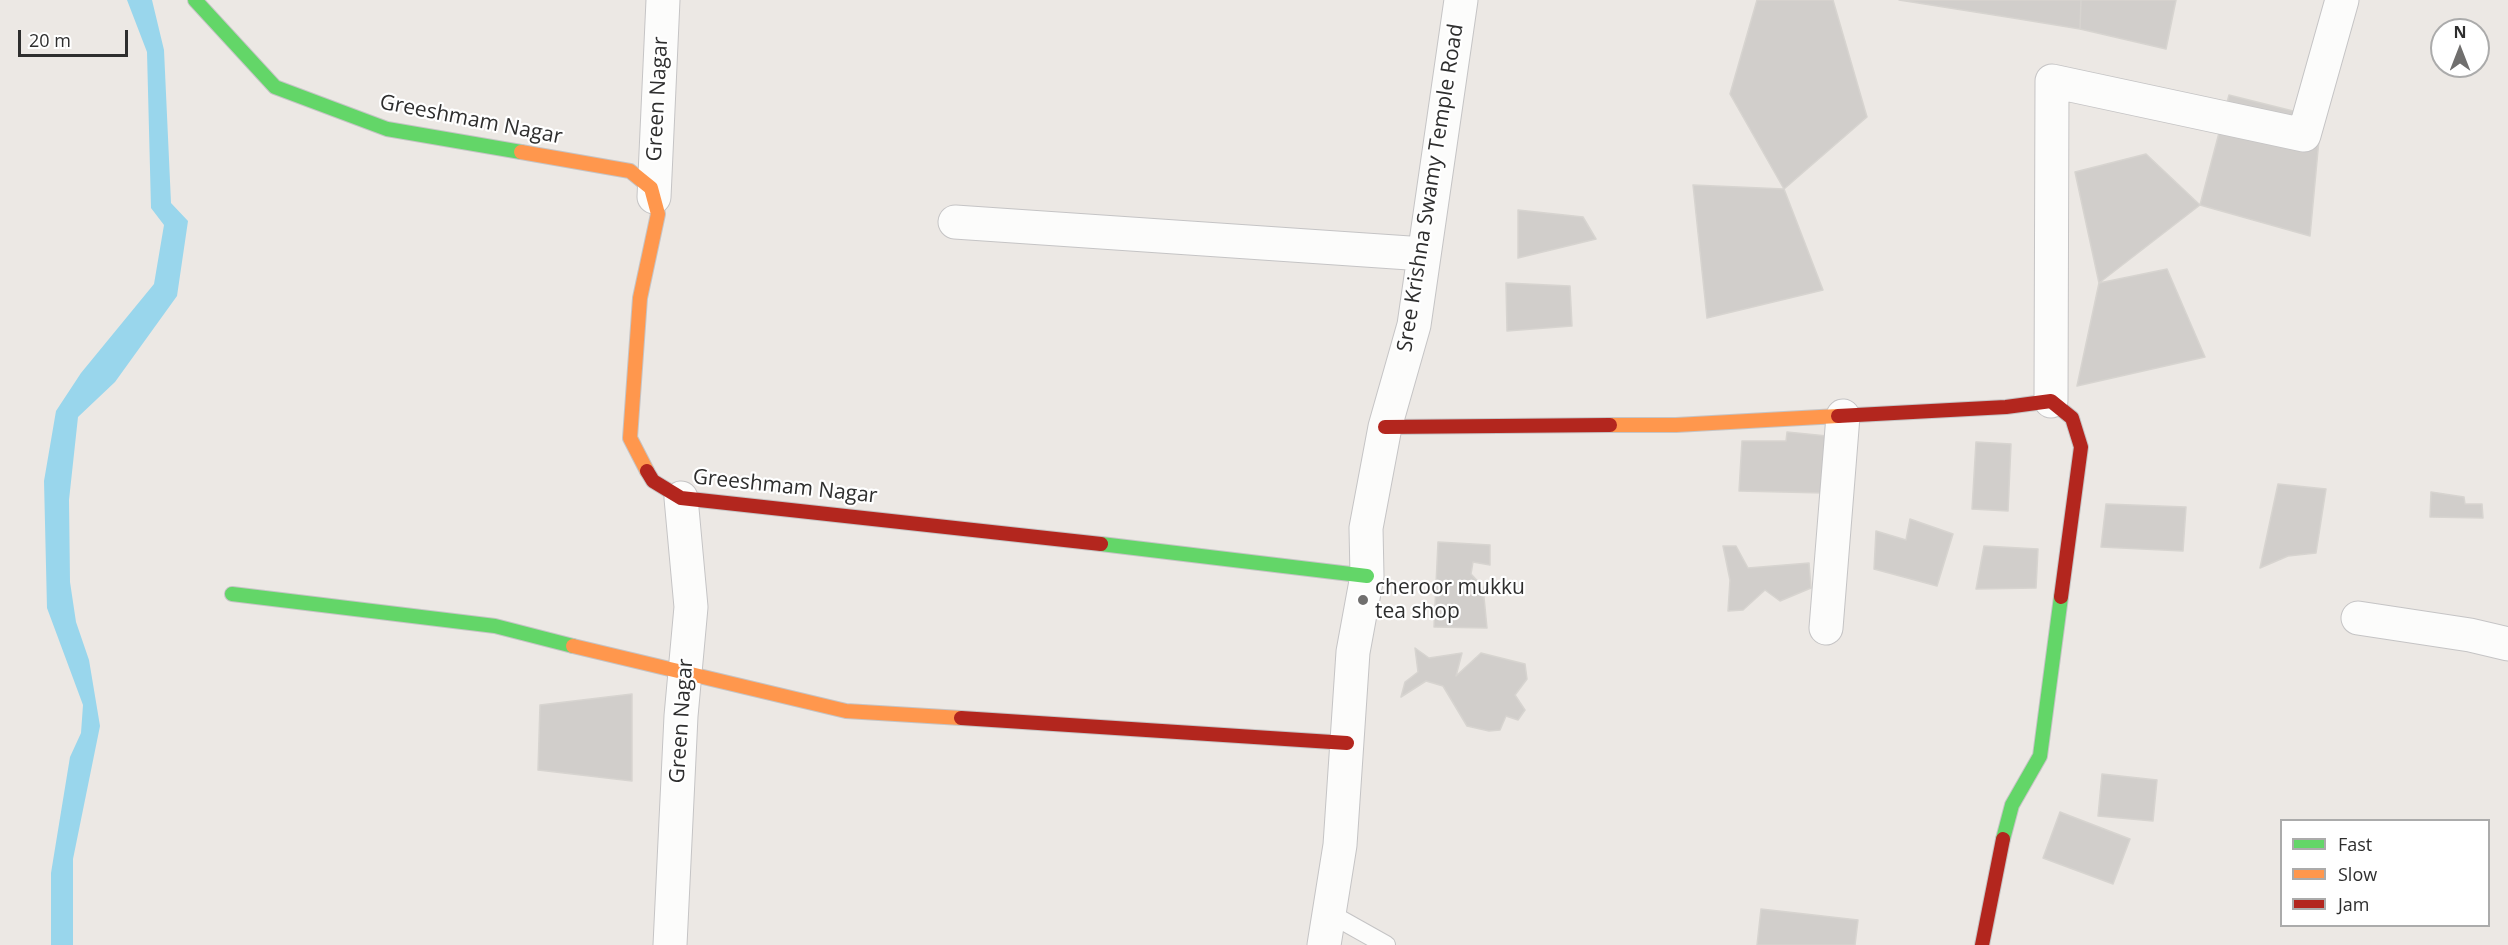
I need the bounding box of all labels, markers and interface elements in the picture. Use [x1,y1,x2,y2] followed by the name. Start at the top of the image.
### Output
[21,18,130,56] scale bar
[2430,18,2490,78] north arrow
[2453,21,2467,43] text: N
[1393,22,1469,354] street label: Sree Krishna Swamy Temple Road
[29,28,71,52] text: 20 m
[642,36,674,162] street label: Green Nagar
[378,90,564,150] street label: Greeshmam Nagar
[691,465,879,509] street label: Greeshmam Nagar
[1375,575,1525,625] place label: cheroor mukku tea shop
[1356,593,1370,607] marker: cheroor mukku tea shop
[665,658,699,784] street label: Green Nagar
[2280,819,2490,927] legend
[2338,832,2372,856] text: Fast
[2338,862,2377,886] text: Slow
[2338,892,2370,916] text: Jam

